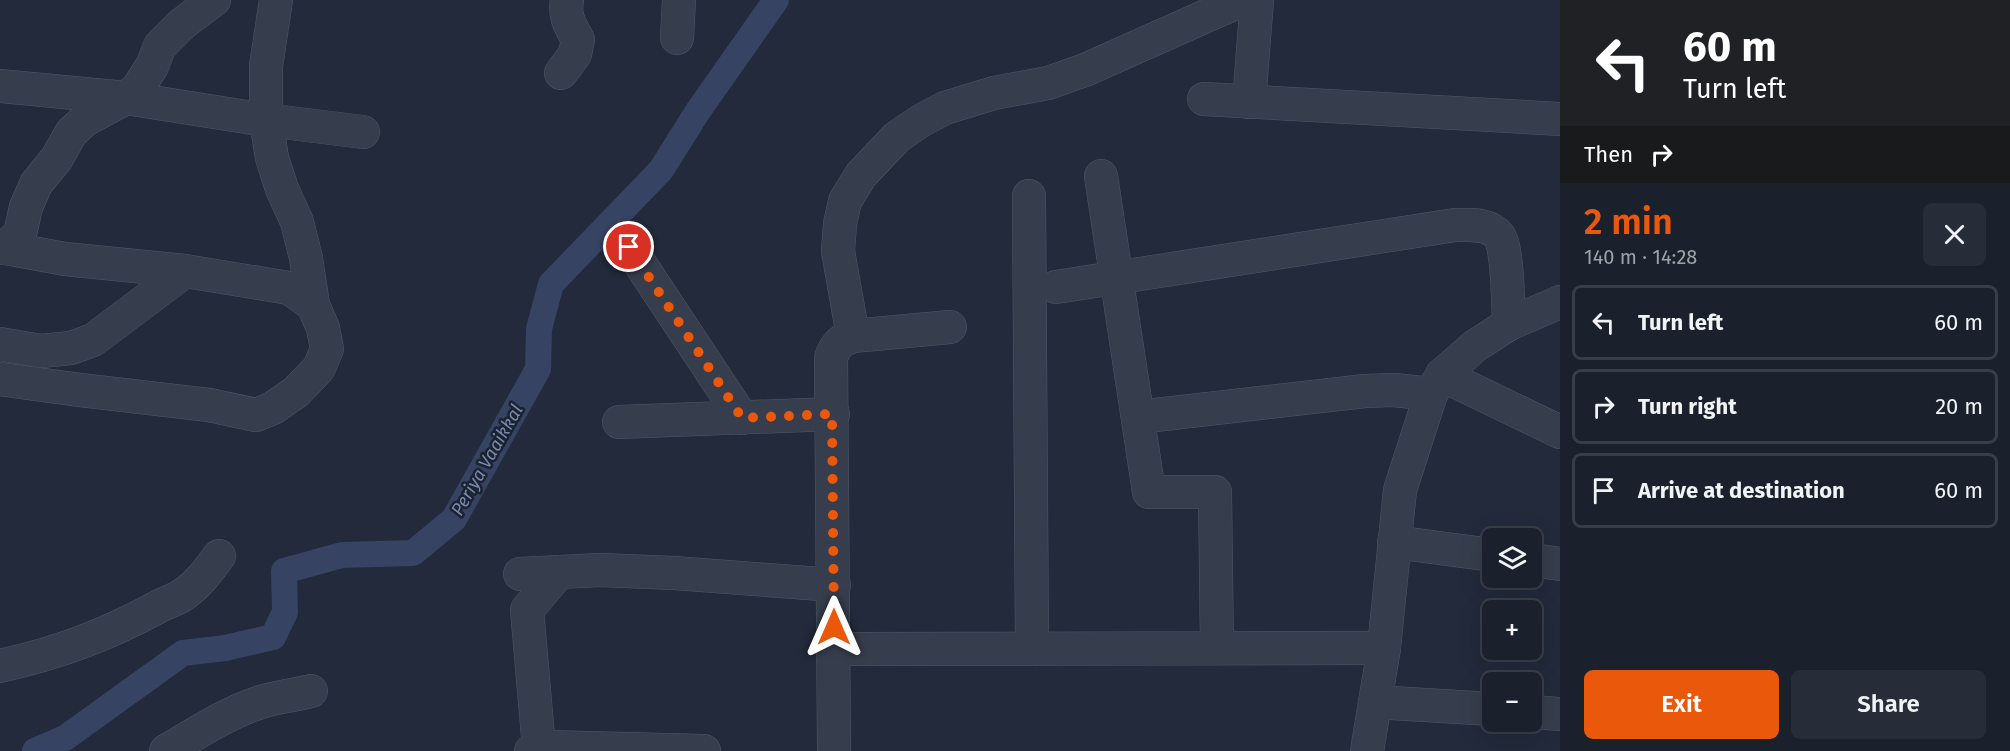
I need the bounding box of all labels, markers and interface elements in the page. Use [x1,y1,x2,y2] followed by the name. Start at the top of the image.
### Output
[1683,22,1777,72] text: 60 m
[1584,24,1662,102] icon: left
[1683,73,1786,105] text: Turn left
[1645,138,1678,171] icon: right
[1584,141,1633,168] text: Then
[1584,200,1673,244] text: 2 min
[1923,203,1986,266] button: close
[603,221,654,272] pin
[612,230,645,263] icon: arrive
[1584,245,1697,269] text: 140 m · 14:28
[1587,306,1620,339] icon: left
[1638,309,1723,336] text: Turn left
[1934,309,1983,336] text: 60 m
[1587,390,1620,423] icon: right
[1638,393,1737,420] text: Turn right
[1935,393,1983,420] text: 20 m
[446,401,528,519] water label: Periya Vaaikkal
[1587,474,1620,507] icon: arrive
[1638,477,1845,504] text: Arrive at destination
[1934,477,1983,504] text: 60 m
[1482,528,1542,732] map controls
[1482,528,1542,588] button: layers
[802,595,866,659] position arrow
[1482,600,1542,660] button: +
[1584,670,1779,739] button: Exit
[1791,670,1986,739] button: Share
[1482,672,1542,732] button: −

